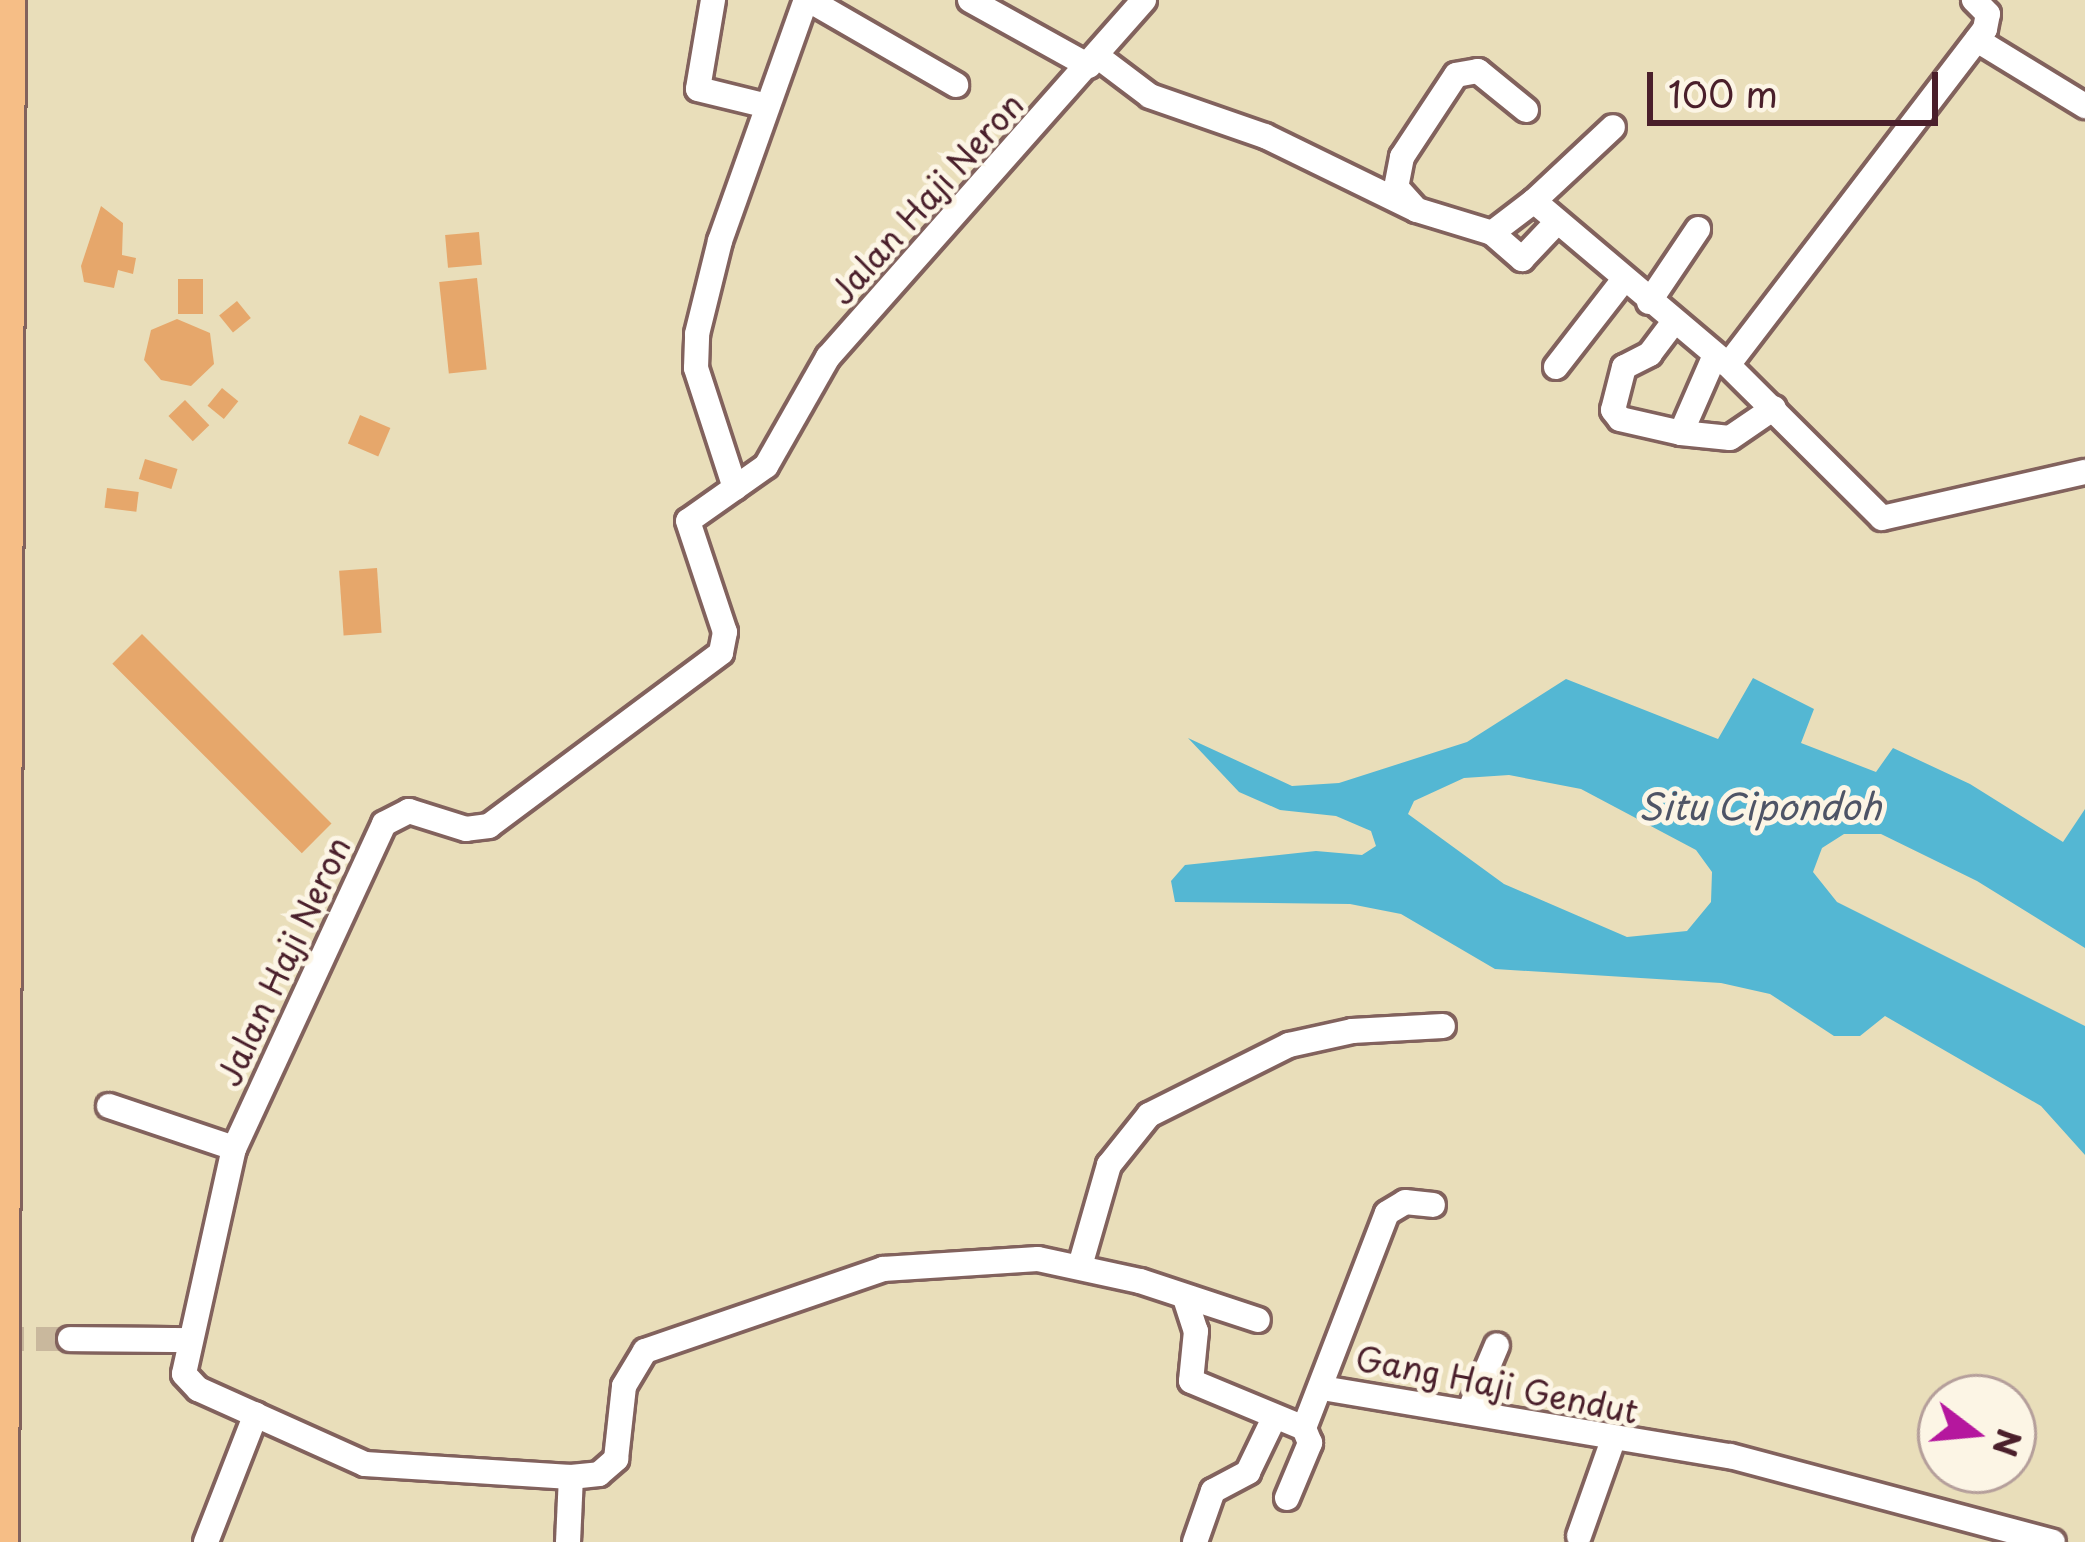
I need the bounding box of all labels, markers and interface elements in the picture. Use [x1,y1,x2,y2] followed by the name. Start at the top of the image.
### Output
[1653,48,1944,122] scale bar
[1668,66,1778,120] text: 100 m
[821,84,1031,312] street label: Jalan Haji Neron
[1637,784,1883,828] water label: Situ Cipondoh
[208,830,358,1092] street label: Jalan Haji Neron
[1353,1337,1641,1431] street label: Gang Haji Gendut
[1917,1374,2037,1494] north arrow
[1981,1424,2036,1463] text: N

